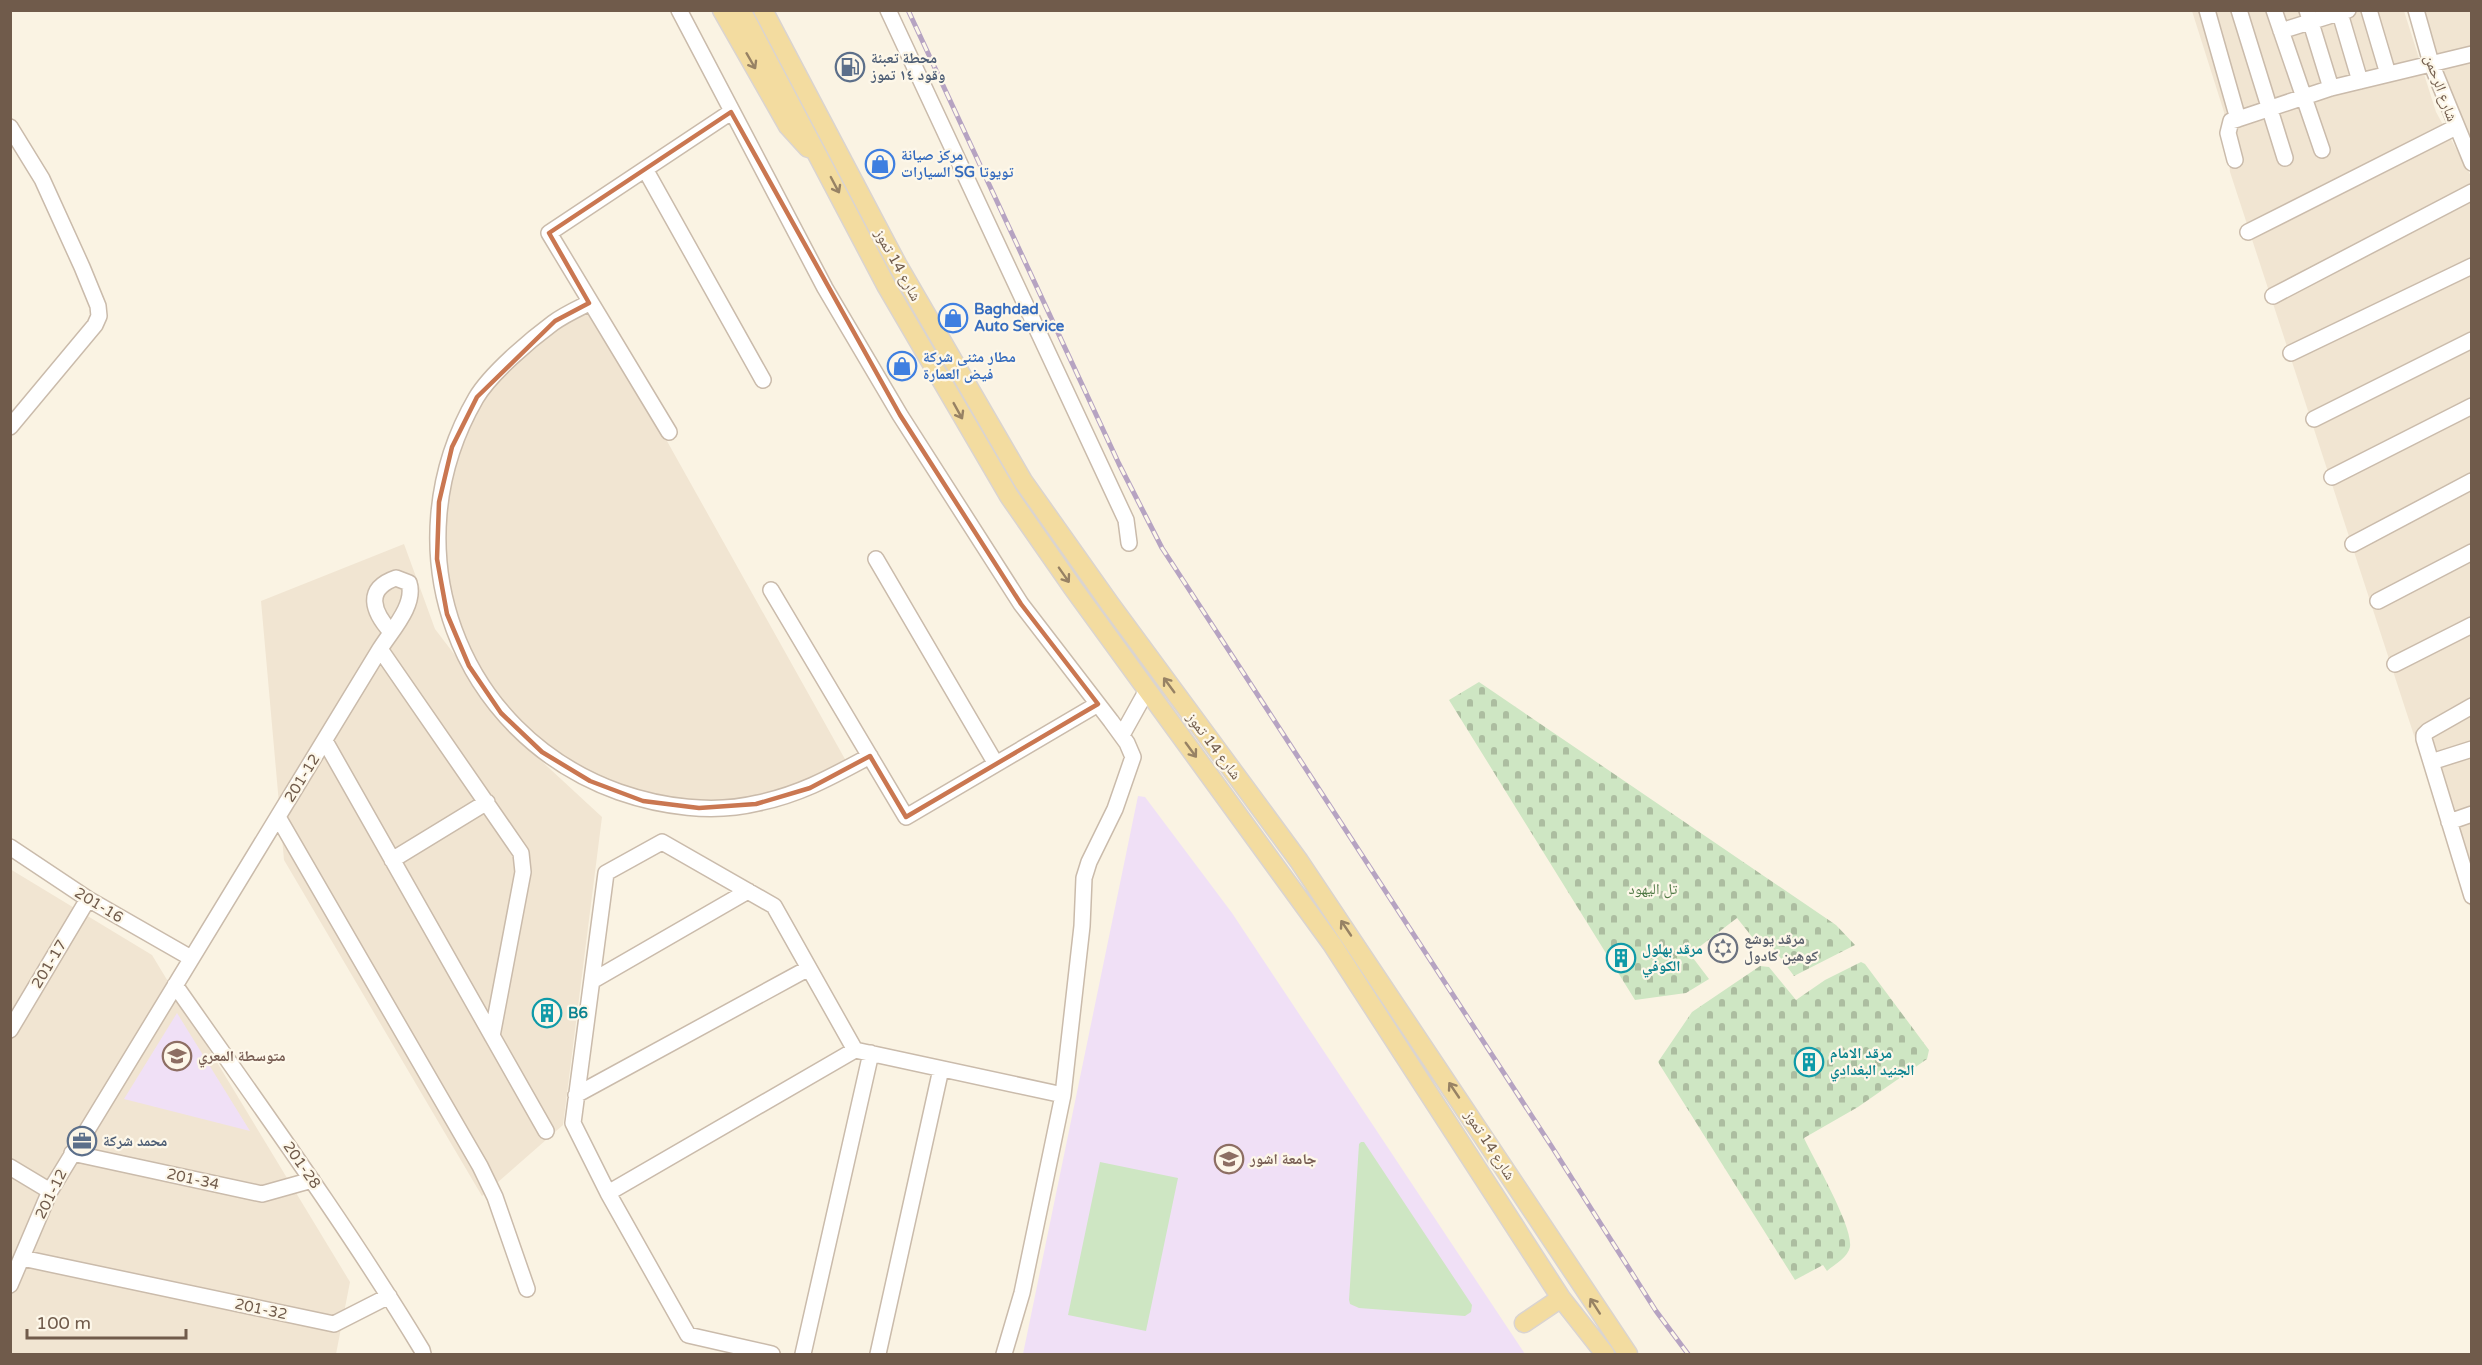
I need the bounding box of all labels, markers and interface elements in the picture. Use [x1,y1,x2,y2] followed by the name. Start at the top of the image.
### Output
[870,49,945,84] place label: محطة تعبئة وقود ١٤ تموز
[834,51,866,83] fuel station icon: محطة تعبئة وقود ١٤ تموز
[2420,52,2461,124] street label: شارع الرحمن
[745,53,757,70] one-way arrow
[901,146,1014,181] place label: مركز صيانة السيارات SG تويوتا
[864,148,896,180] shop icon: مركز صيانة السيارات SG تويوتا
[829,176,841,194] one-way arrow
[870,225,925,305] street label: شارع 14 تموز
[974,300,1065,335] place label: Baghdad Auto Service
[937,302,969,334] shop icon: Baghdad Auto Service
[923,348,1016,383] place label: مطار مثنى شركة فيض العمارة
[886,350,918,382] shop icon: مطار مثنى شركة فيض العمارة
[953,402,965,419] one-way arrow
[1058,566,1070,583] one-way arrow
[1163,678,1175,694] one-way arrow
[1182,708,1245,784] street label: شارع 14 تموز
[1185,741,1197,757] one-way arrow
[280,751,324,805] street label: 201-12
[1628,880,1678,899] park label: تل اليهود
[72,884,126,926] street label: 201-16
[1340,920,1352,936] one-way arrow
[1744,930,1818,965] place label: مرقد يوشع كوهين كادول
[1707,932,1739,964] synagogue icon: مرقد يوشع كوهين كادول
[28,937,70,991] street label: 201-17
[1642,940,1703,978] place label: مرقد بهلول الكوفي
[1605,942,1637,974] building icon: مرقد بهلول الكوفي
[531,997,563,1029] building icon: B6
[568,1004,588,1022] place label: B6
[161,1040,193,1072] school or university icon: متوسطة المعري
[1830,1044,1915,1082] place label: مرقد الامام الجنيد البغدادي
[1793,1046,1825,1078] building icon: مرقد الامام الجنيد البغدادي
[198,1047,286,1068] place label: متوسطة المعري
[1447,1082,1459,1099] one-way arrow
[1459,1106,1519,1184] street label: شارع 14 تموز
[66,1125,98,1157] office icon: محمد شركة
[103,1132,167,1150] place label: محمد شركة
[279,1138,325,1192] street label: 201-28
[1213,1143,1245,1175] school or university icon: جامعة اشور
[1249,1150,1317,1168] place label: جامعة اشور
[165,1165,221,1193] street label: 201-34
[31,1166,71,1222] street label: 201-12
[233,1295,289,1323] street label: 201-32
[1589,1297,1602,1314] one-way arrow
[27,1302,186,1340] scale bar
[36,1312,91,1334] text: 100 m

